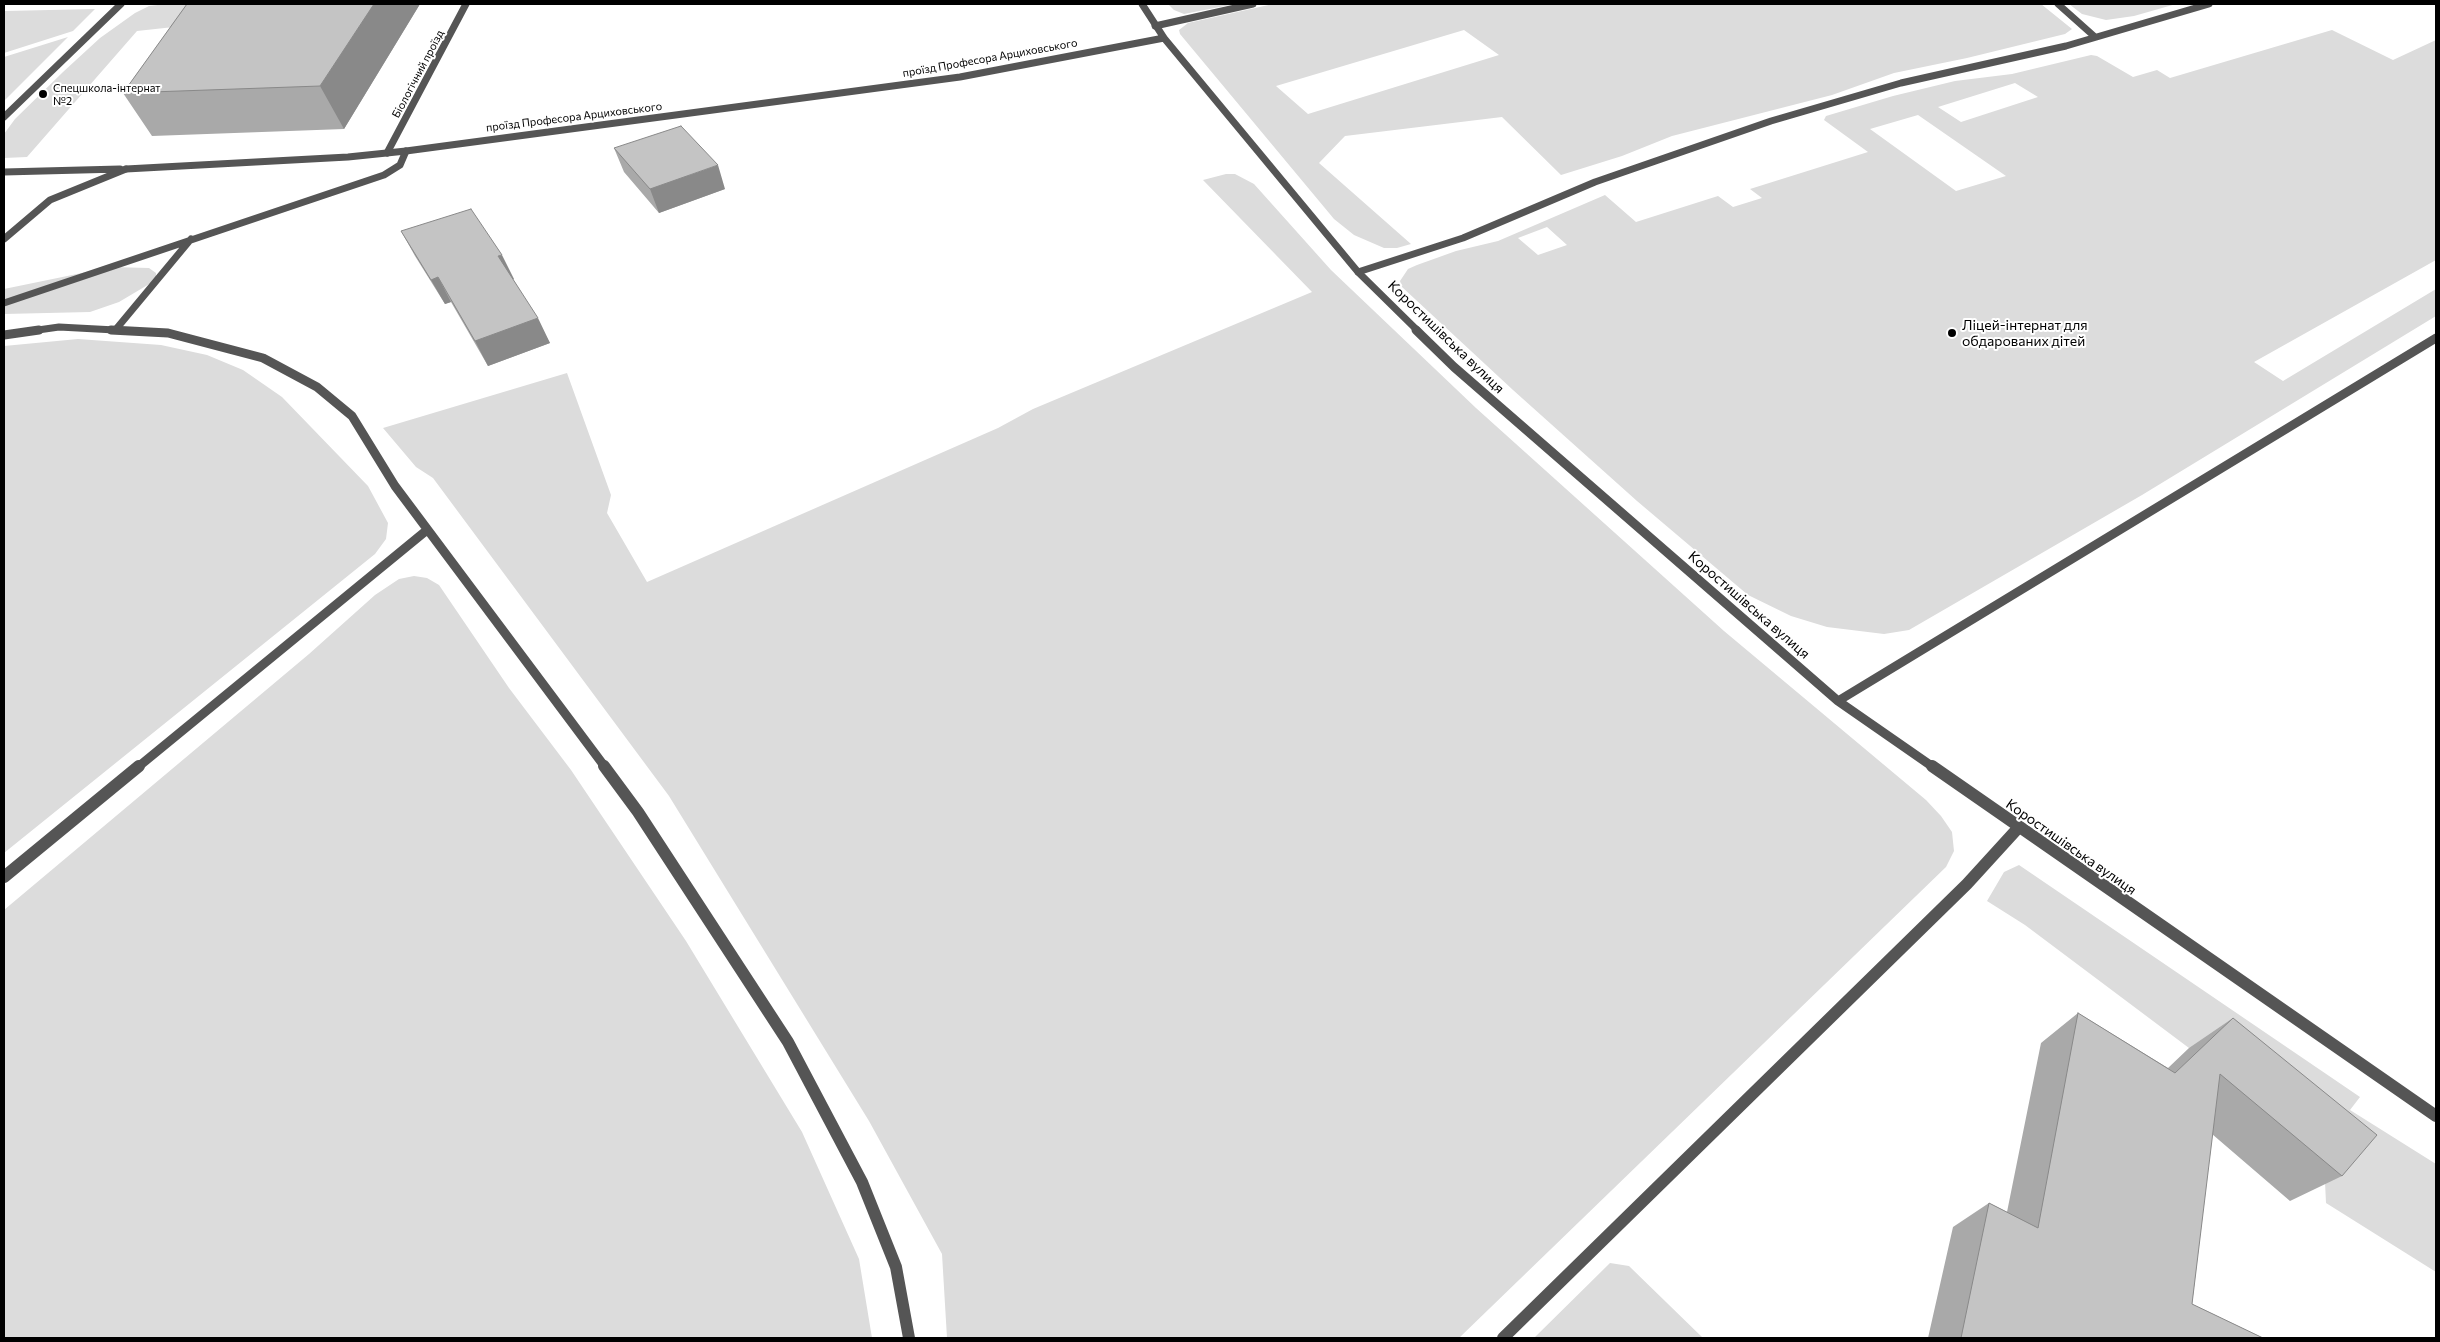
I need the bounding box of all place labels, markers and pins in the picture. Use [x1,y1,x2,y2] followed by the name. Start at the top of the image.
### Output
[53,81,161,107] place label: Спецшкола-інтернат №2
[37,88,49,100] marker: Спецшкола-інтернат №2
[1962,317,2088,350] place label: Ліцей-інтернат для обдарованих дітей
[1946,327,1958,339] marker: Ліцей-інтернат для обдарованих дітей

